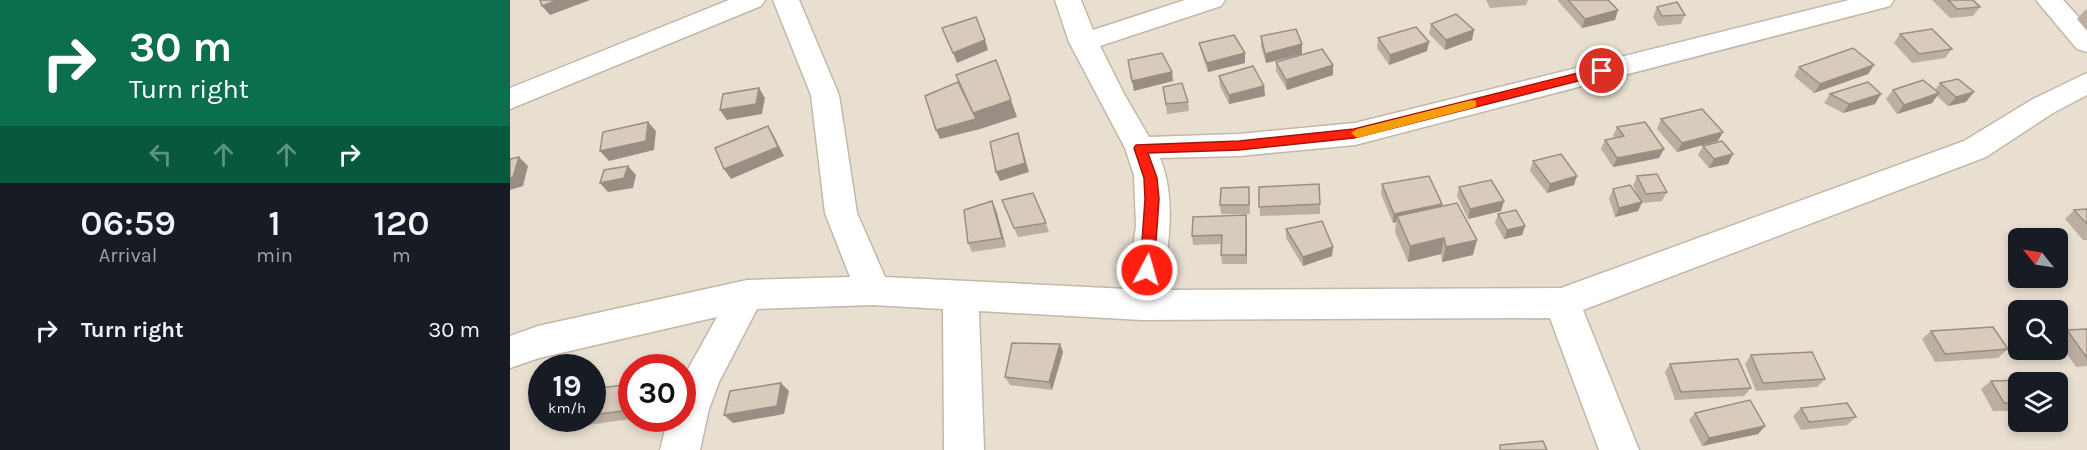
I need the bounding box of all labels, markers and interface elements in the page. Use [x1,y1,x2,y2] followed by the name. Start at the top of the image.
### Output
[129,22,232,72] text: 30 m
[30,24,108,102] icon: right
[1576,45,1627,96] pin
[1585,54,1618,87] icon: arrive
[129,73,249,105] text: Turn right
[144,138,177,171] icon: left
[207,138,240,171] icon: ahead
[270,138,303,171] icon: ahead
[333,138,366,171] icon: right
[80,202,176,244] text: 06:59
[268,202,281,244] text: 1
[373,202,430,244] text: 120
[2008,228,2068,288] north arrow
[2008,228,2068,432] map controls
[1115,238,1179,302] position arrow
[99,244,157,267] text: Arrival
[256,244,293,267] text: min
[392,244,411,267] text: m
[2008,300,2068,360] button: search
[30,314,63,347] icon: right
[81,317,184,343] text: Turn right
[428,317,480,343] text: 30 m
[618,354,696,432] speed limit sign: 30
[552,368,581,404] text: 19
[2008,372,2068,432] button: layers
[548,399,586,417] text: km/h

